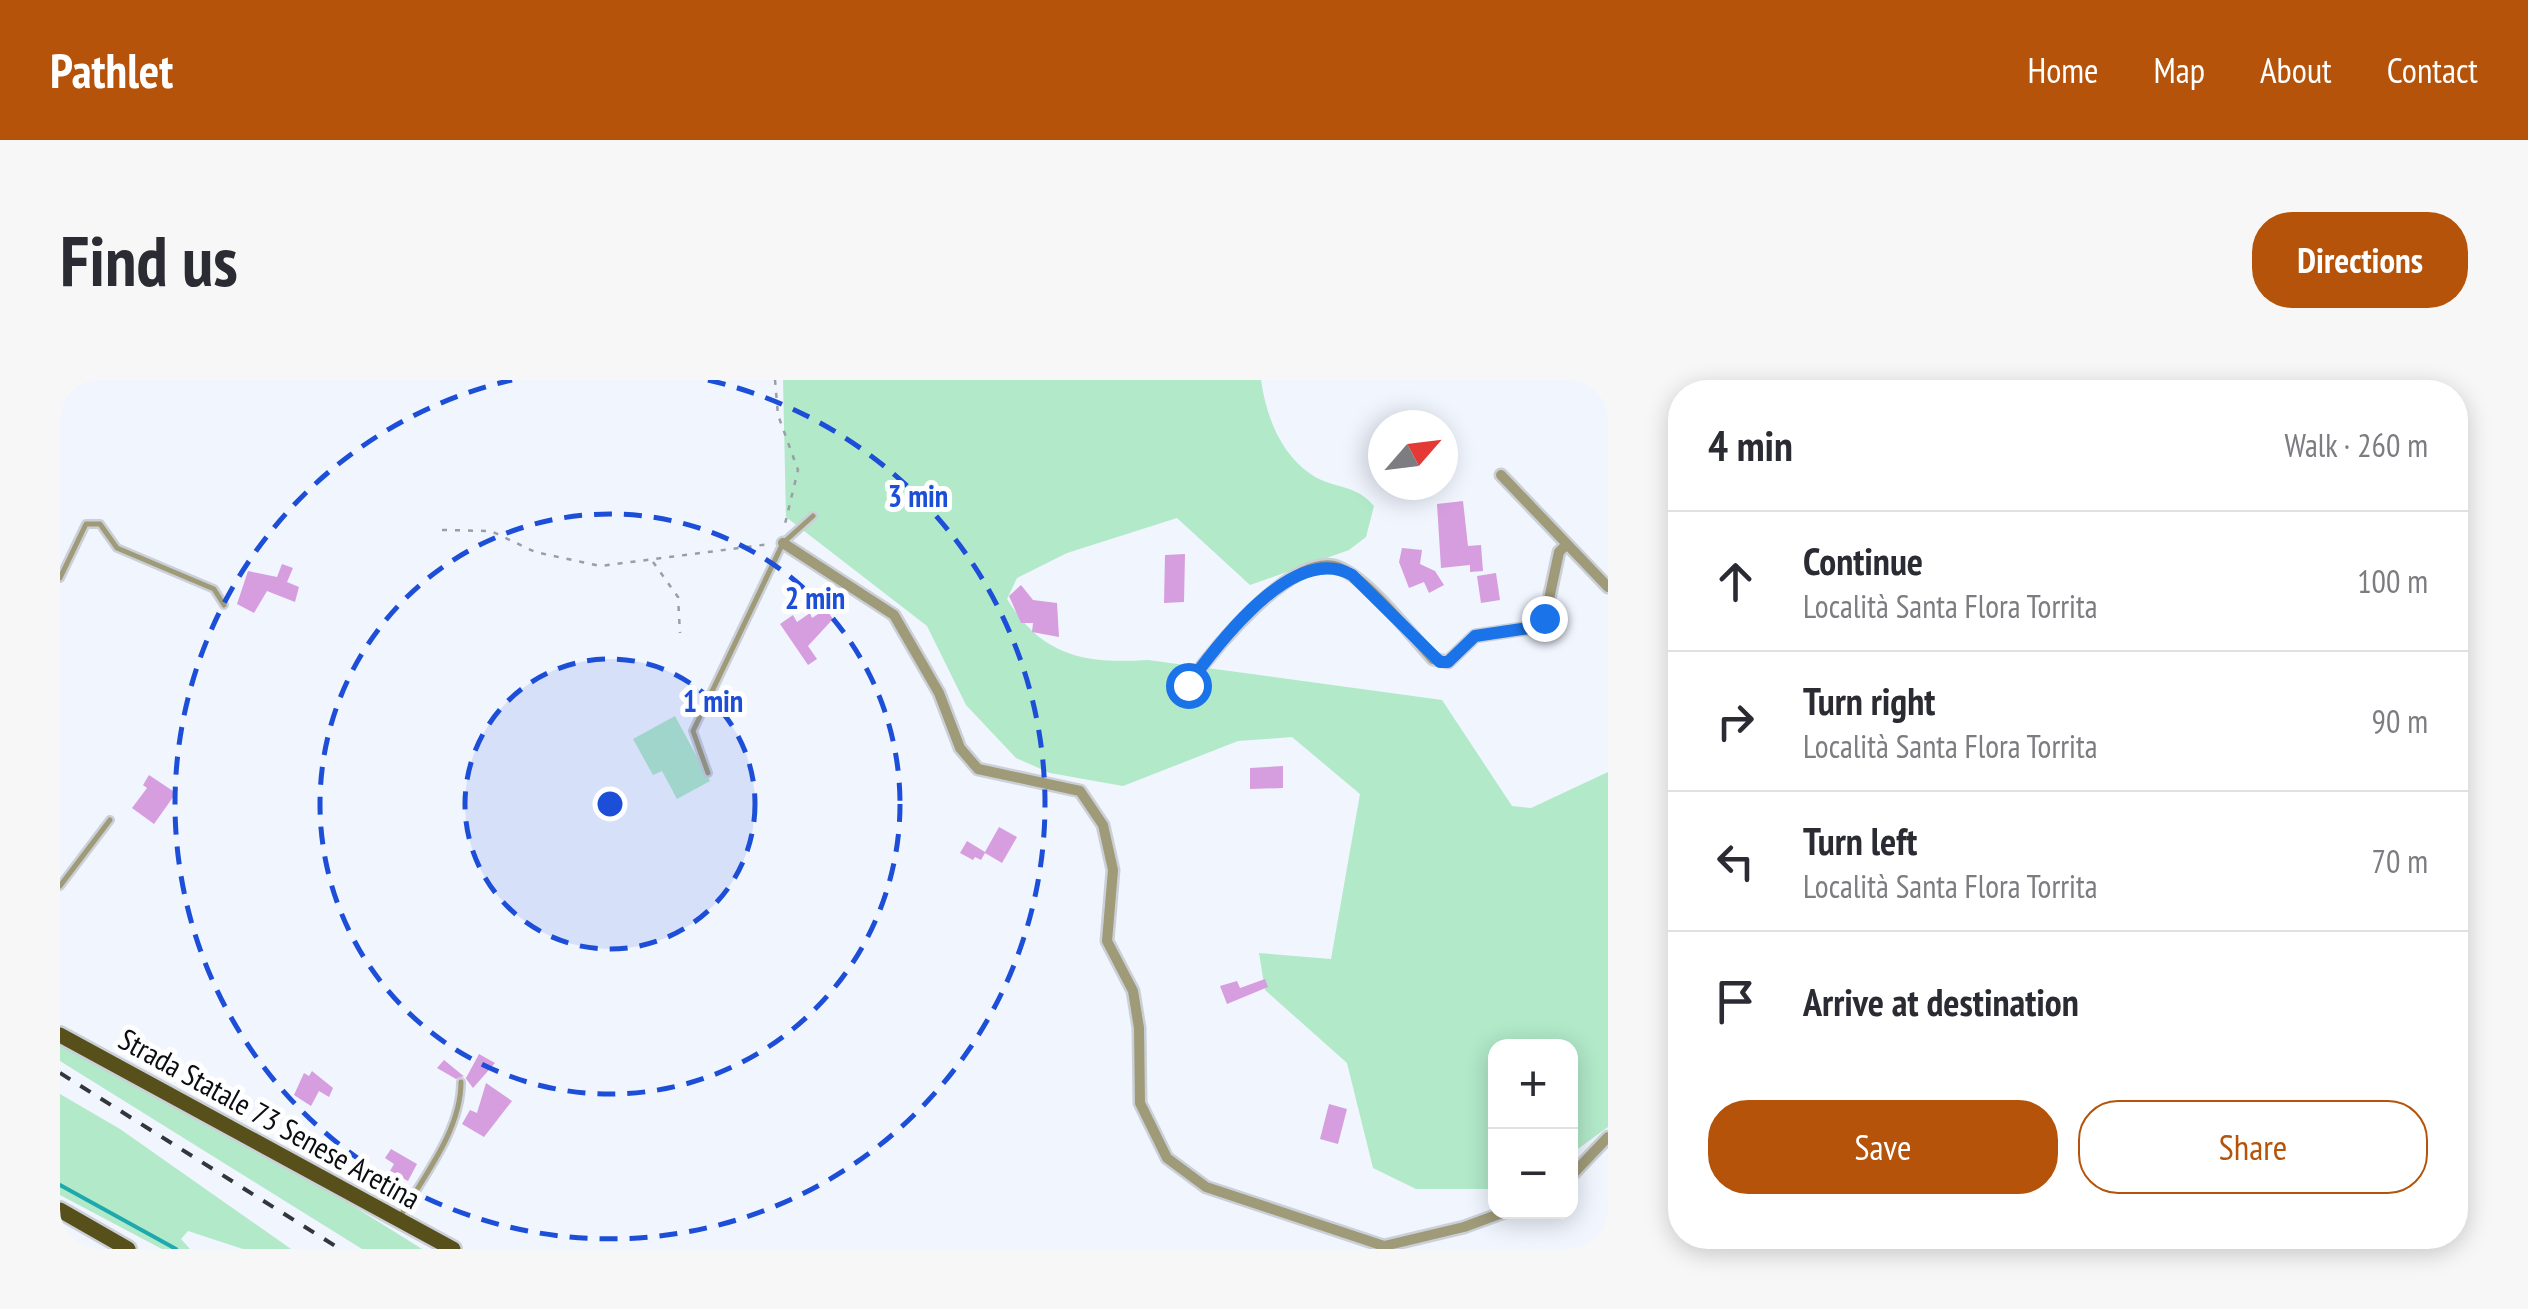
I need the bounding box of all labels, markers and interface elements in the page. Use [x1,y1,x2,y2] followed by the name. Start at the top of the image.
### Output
[50,39,173,101] text: Pathlet
[2027,47,2099,93] text: Home
[2154,47,2205,93] text: Map
[2260,47,2332,93] text: About
[2387,47,2478,93] text: Contact
[2252,212,2468,308] button: Directions
[60,215,238,305] text: Find us
[1368,410,1458,500] north arrow
[1708,418,1793,473] text: 4 min
[2284,424,2428,466] text: Walk · 260 m
[888,476,948,515] text: 3 min
[1803,536,1923,585] text: Continue
[1708,554,1763,609] icon: ahead
[2357,560,2428,602] text: 100 m
[785,578,845,617] text: 2 min
[1803,585,2098,627] text: Località Santa Flora Torrita
[1522,596,1568,642] route end
[1166,663,1212,709] route start
[1803,676,1935,725] text: Turn right
[683,681,743,720] text: 1 min
[1708,694,1763,749] icon: right
[2372,700,2428,742] text: 90 m
[1803,725,2098,767] text: Località Santa Flora Torrita
[592,786,628,822] centre of rings
[1803,816,1917,865] text: Turn left
[1708,834,1763,889] icon: left
[2372,840,2428,882] text: 70 m
[1803,865,2098,907] text: Località Santa Flora Torrita
[1708,974,1763,1029] icon: arrive
[1803,977,2079,1026] text: Arrive at destination
[112,1019,428,1217] street label: Strada Statale 73 Senese Aretina
[1488,1039,1578,1219] map controls
[1488,1039,1578,1129] button: +
[1708,1100,2058,1194] button: Save
[2078,1100,2428,1194] button: Share
[1488,1129,1578,1219] button: −

